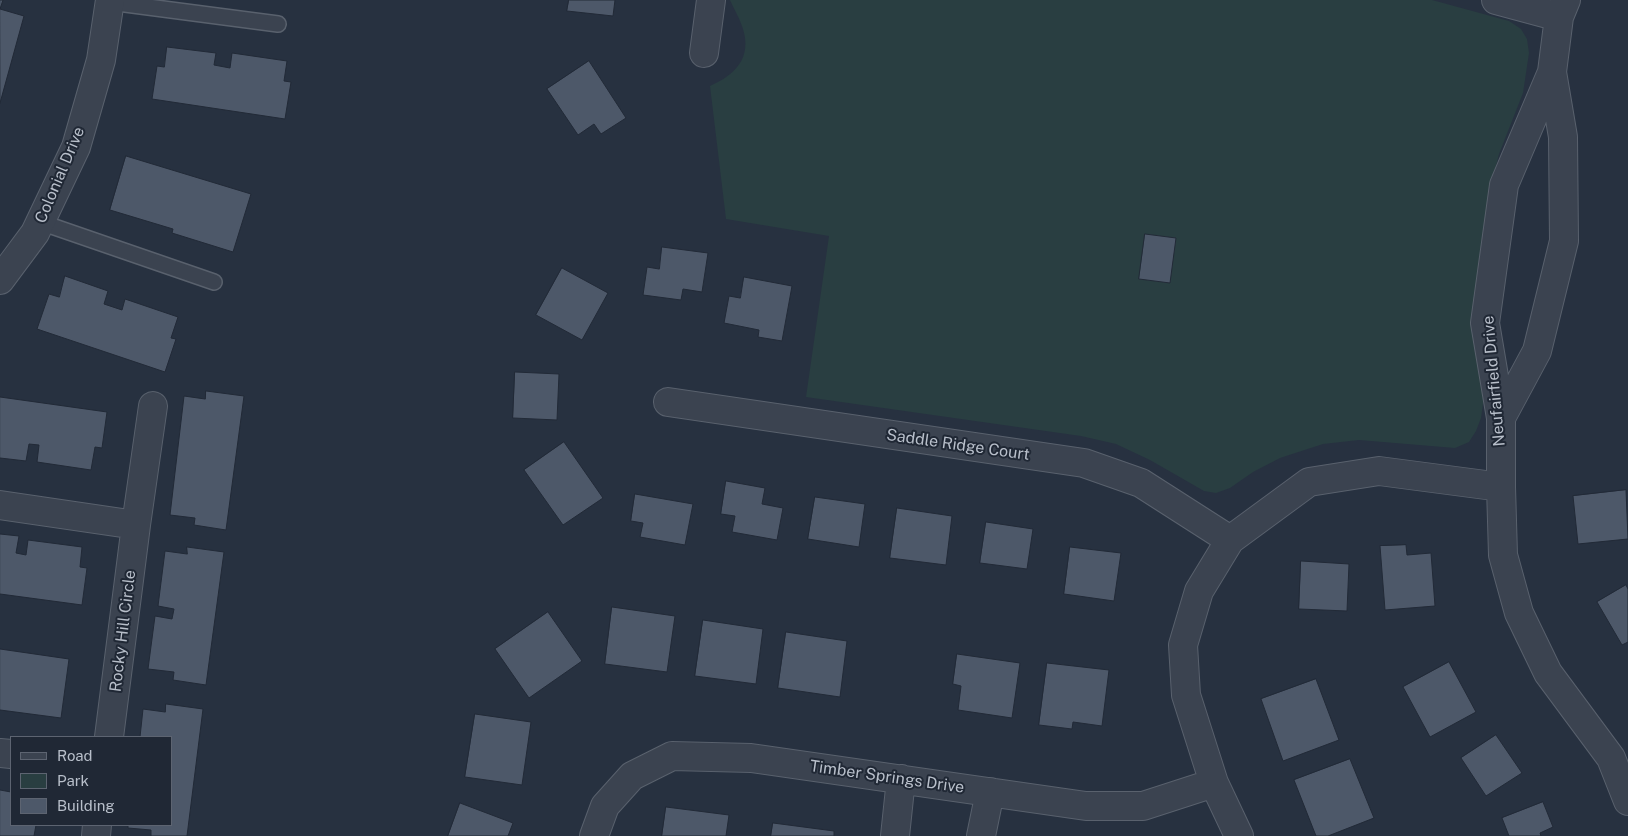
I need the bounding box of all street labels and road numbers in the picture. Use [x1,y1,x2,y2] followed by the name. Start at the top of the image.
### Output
[31,124,89,226] street label: Colonial Drive
[1479,315,1509,447] street label: Neufairfield Drive
[885,425,1031,465] street label: Saddle Ridge Court
[106,569,140,693] street label: Rocky Hill Circle
[808,757,966,797] street label: Timber Springs Drive

